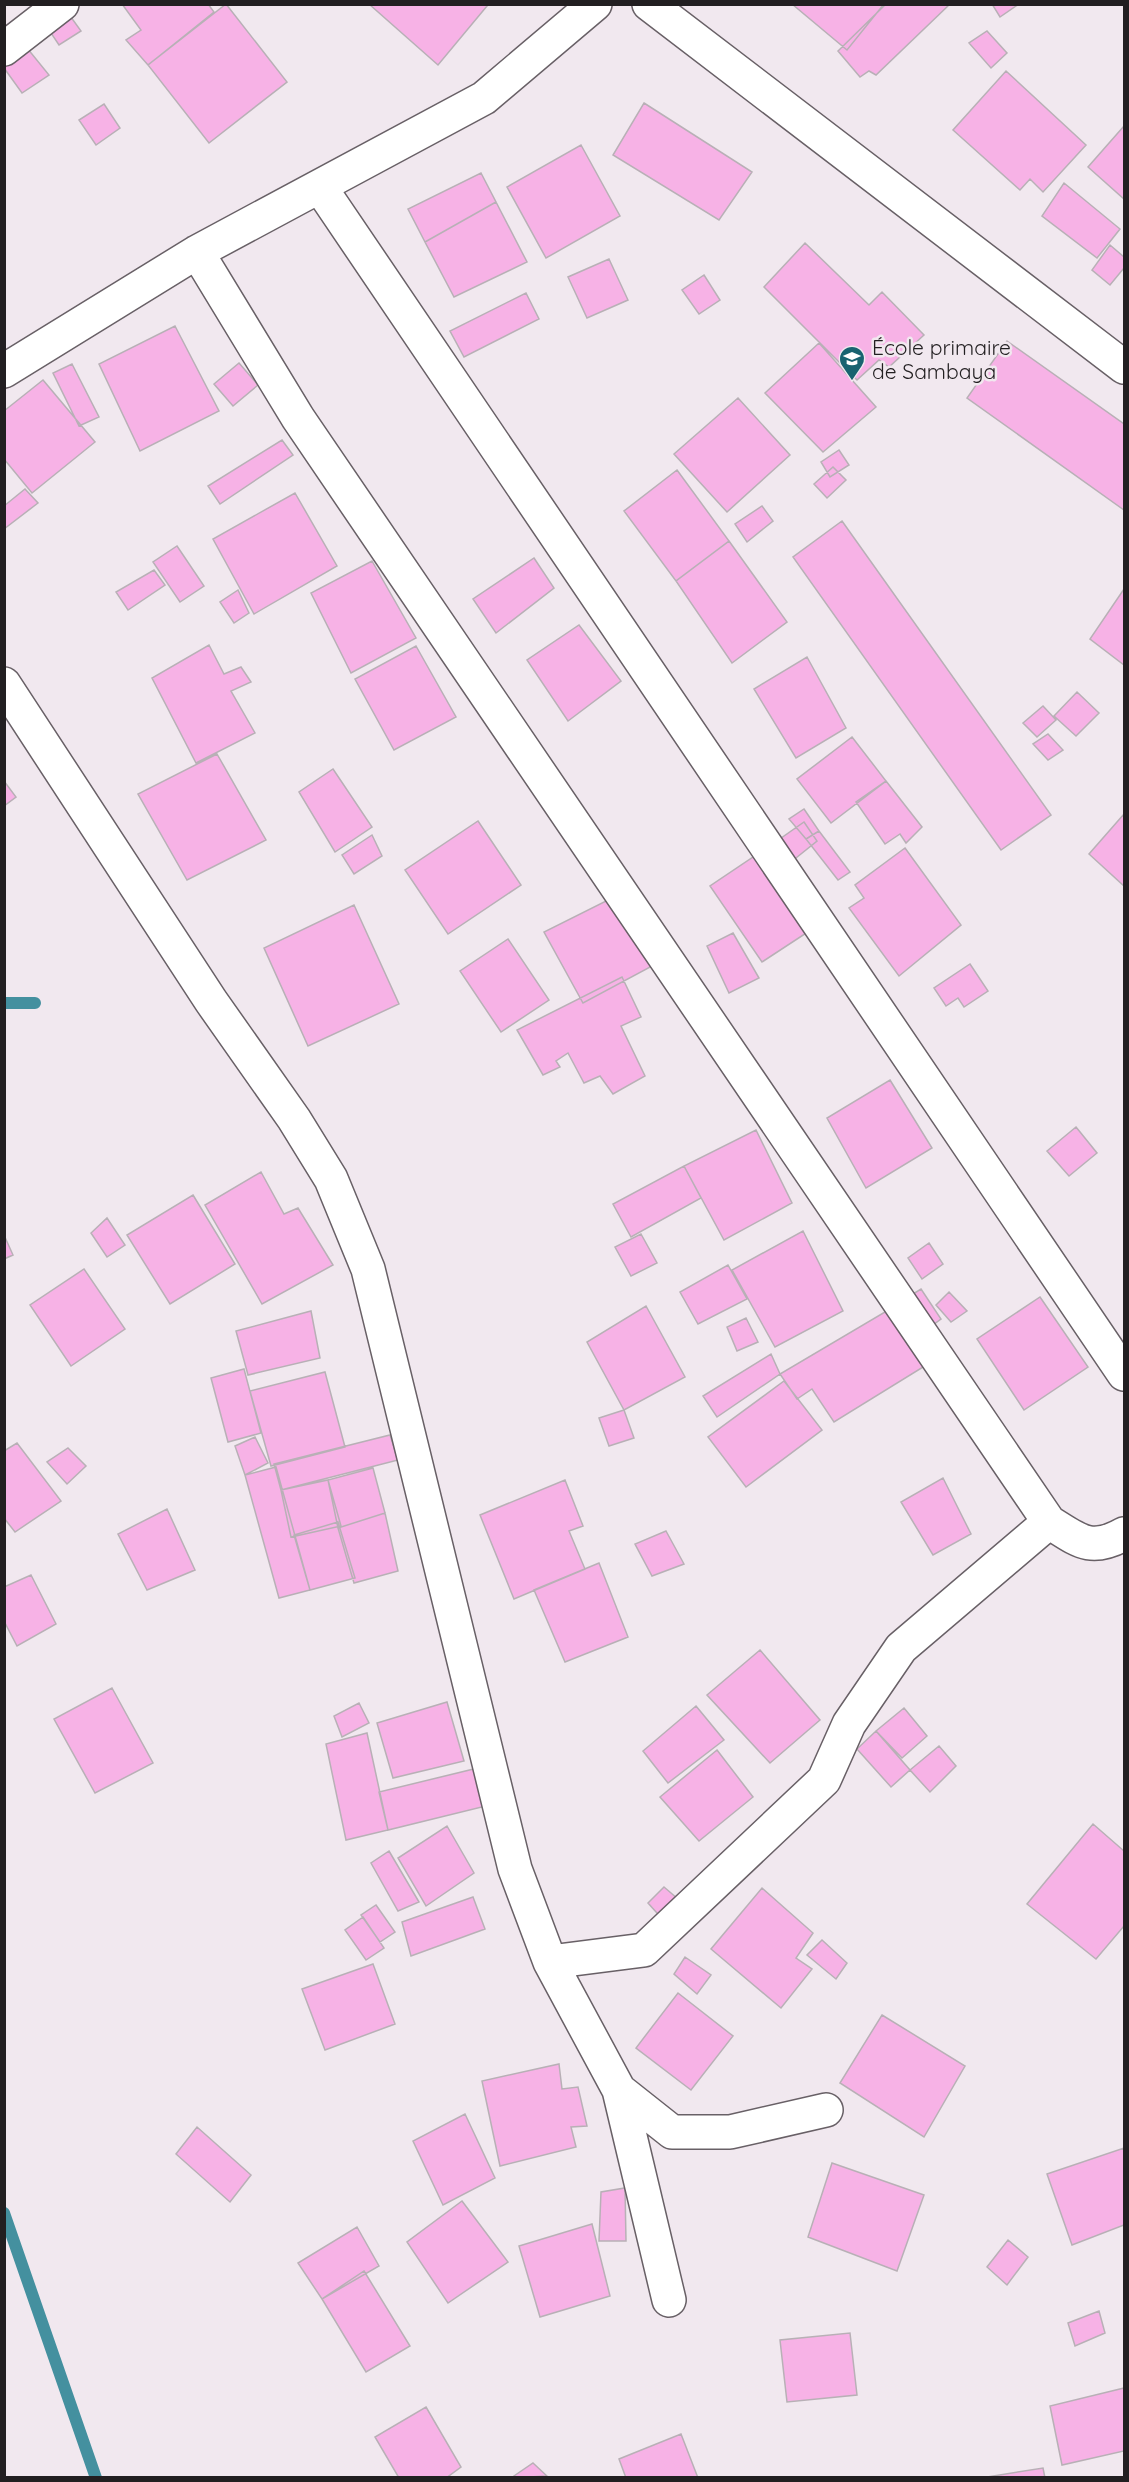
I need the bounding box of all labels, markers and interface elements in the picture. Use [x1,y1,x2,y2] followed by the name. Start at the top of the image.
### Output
[872,334,1011,384] place label: École primaire de Sambaya
[837,344,867,382] school or university icon: École primaire de Sambaya

